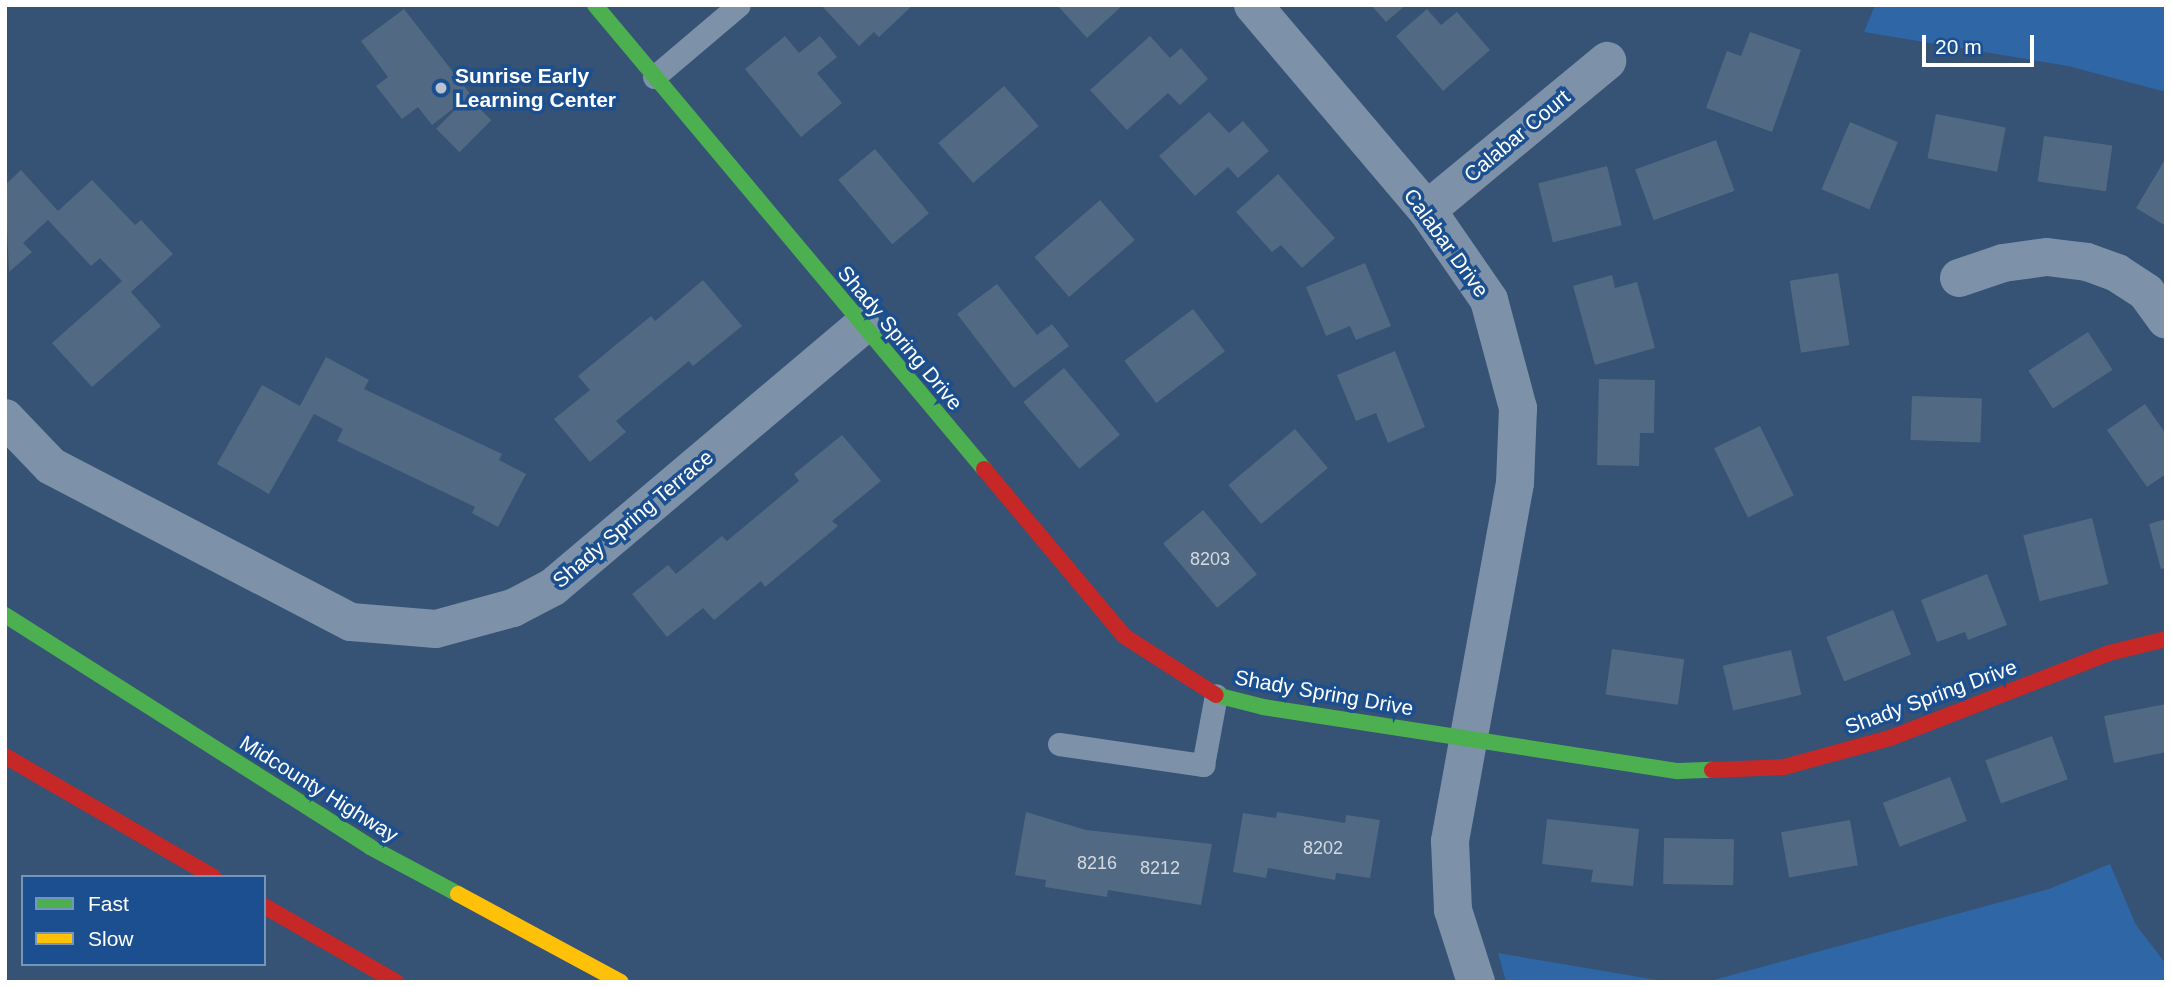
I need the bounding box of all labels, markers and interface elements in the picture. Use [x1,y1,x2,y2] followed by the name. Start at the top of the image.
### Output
[1926,21,2038,65] scale bar
[1935,35,1982,58] text: 20 m
[455,63,616,113] place label: Sunrise Early Learning Center
[433,80,449,96] marker: Sunrise Early Learning Center
[1459,84,1575,188] street label: Calabar Court
[1398,184,1494,302] street label: Calabar Drive
[832,261,968,415] street label: Shady Spring Drive
[548,444,718,594] street label: Shady Spring Terrace
[1190,548,1230,570] house number: 8203
[1842,654,2020,740] street label: Shady Spring Drive
[1233,665,1415,721] street label: Shady Spring Drive
[235,730,403,848] street label: Midcounty Highway
[1303,837,1343,859] house number: 8202
[1077,852,1117,874] house number: 8216
[1140,857,1180,879] house number: 8212
[21,875,266,966] legend
[88,892,129,915] text: Fast
[88,927,134,950] text: Slow

